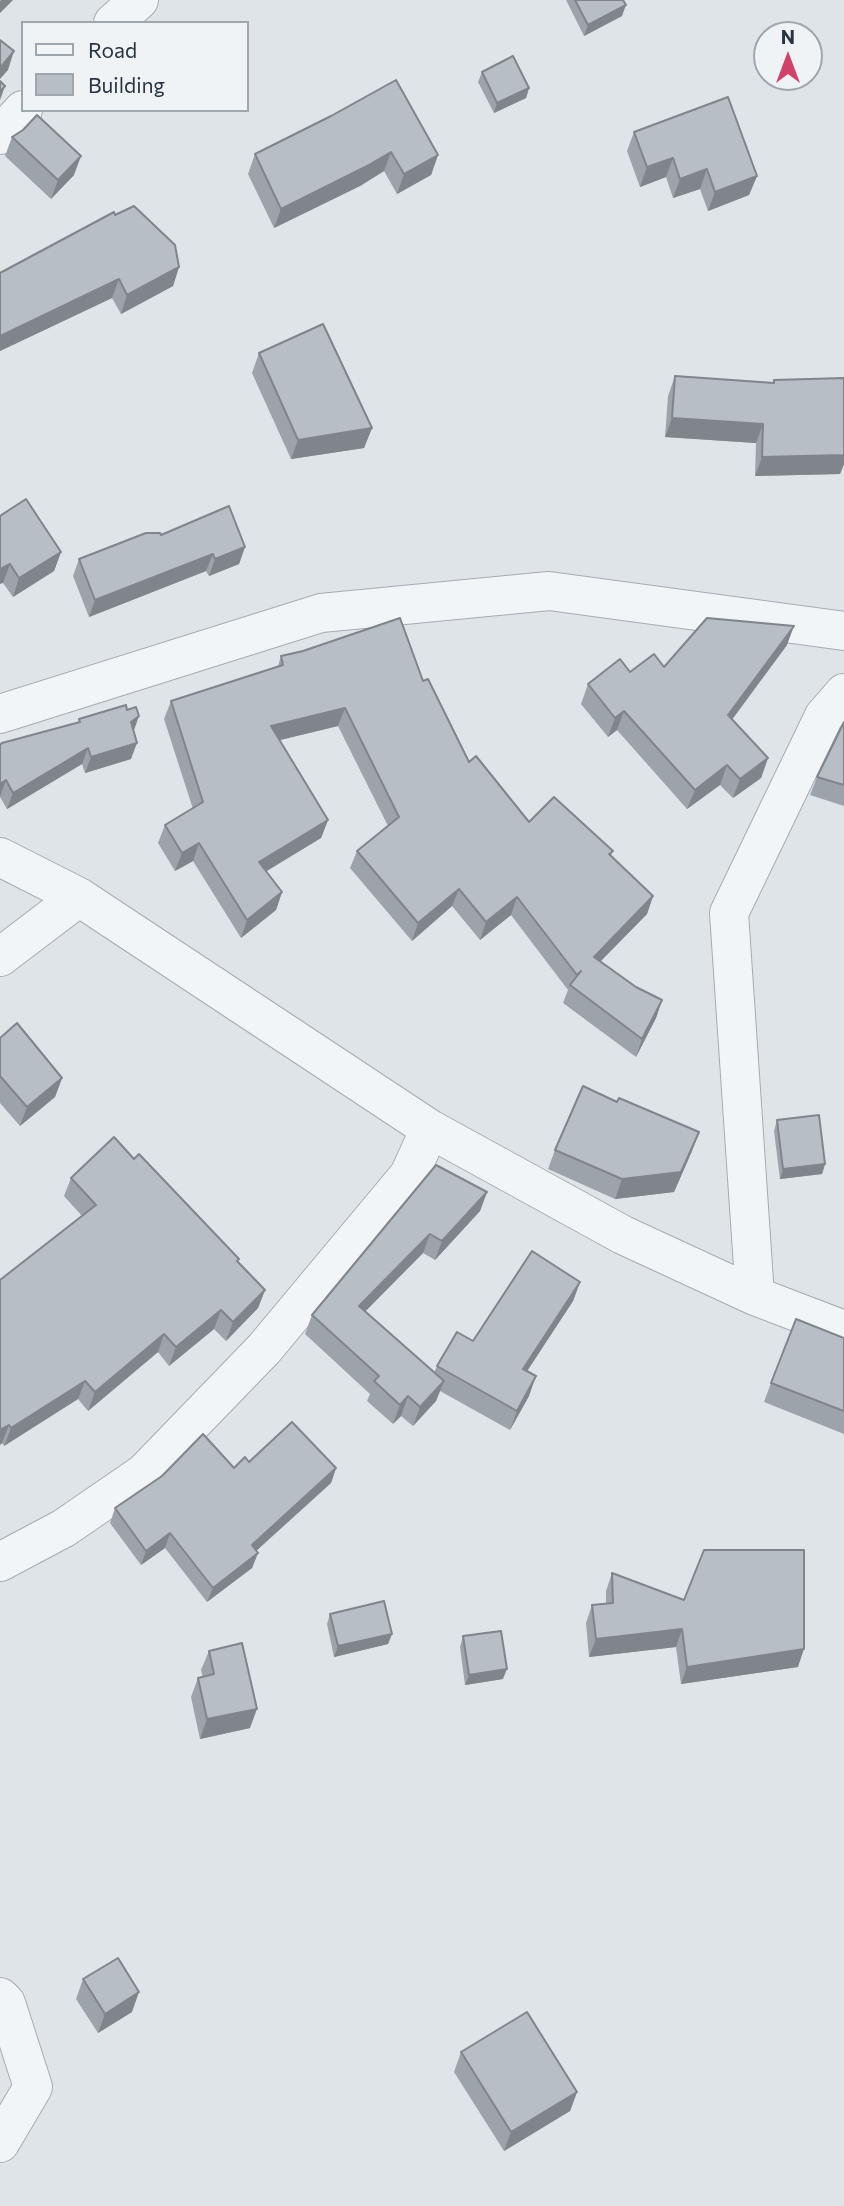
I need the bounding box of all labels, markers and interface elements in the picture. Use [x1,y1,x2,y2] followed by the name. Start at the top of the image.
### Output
[21,21,248,112] legend
[753,21,823,91] north arrow
[781,25,795,48] text: N
[88,37,137,62] text: Road
[88,72,165,97] text: Building

